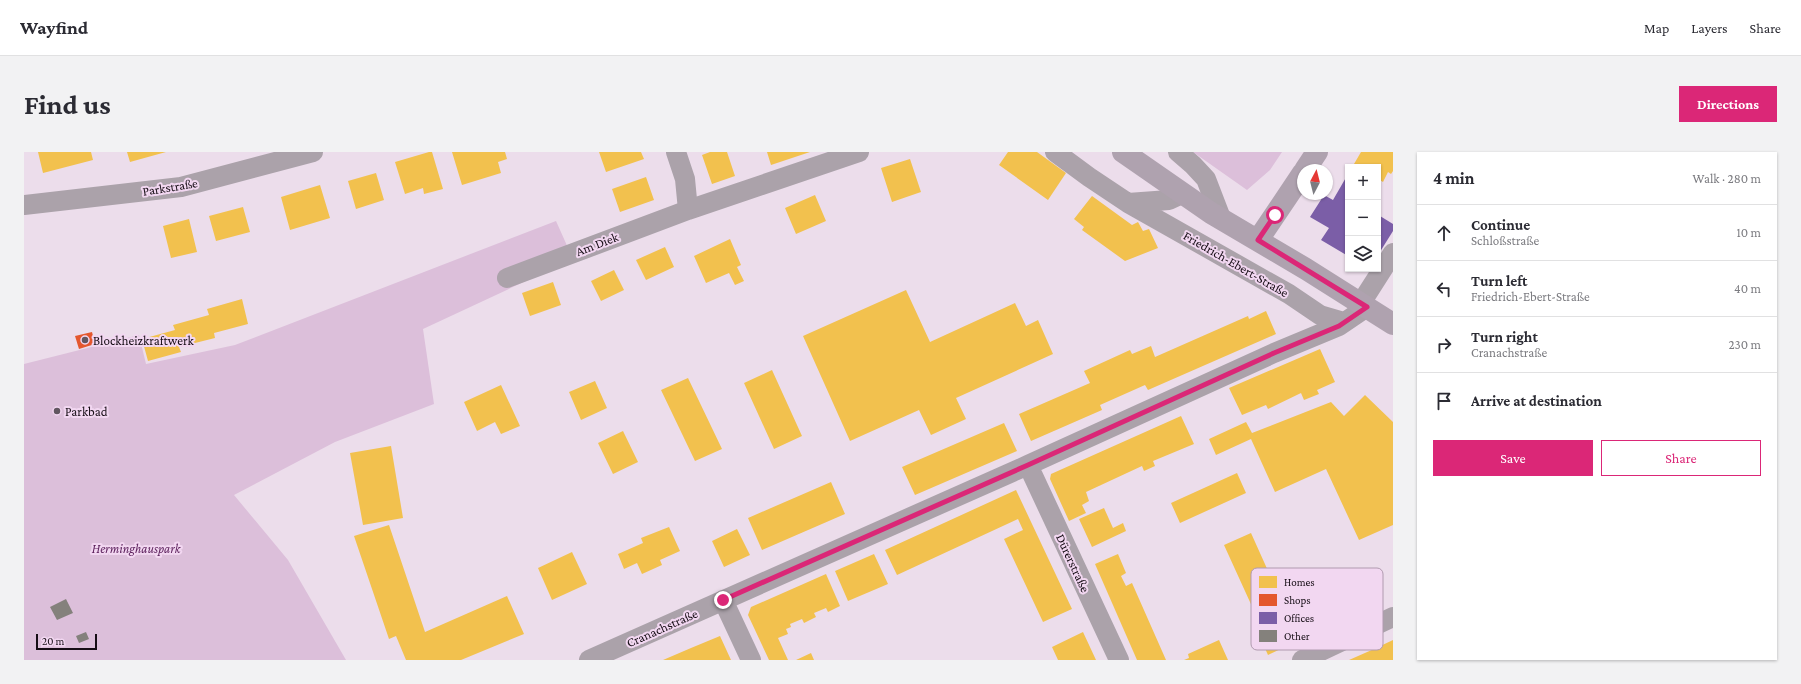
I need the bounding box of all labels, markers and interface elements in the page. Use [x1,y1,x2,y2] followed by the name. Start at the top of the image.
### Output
[20,17,88,38] text: Wayfind
[1644,20,1669,36] text: Map
[1691,20,1728,36] text: Layers
[1750,20,1781,36] text: Share
[1679,86,1777,122] button: Directions
[24,89,111,120] text: Find us
[1297,164,1333,200] north arrow
[1345,164,1381,272] map controls
[1345,164,1381,200] button: +
[1433,169,1475,188] text: 4 min
[1693,171,1761,186] text: Walk · 280 m
[141,175,199,199] street label: Parkstraße
[1345,200,1381,236] button: −
[1266,206,1284,224] route start
[1471,217,1530,233] text: Continue
[1433,222,1455,244] icon: ahead
[1736,225,1761,240] text: 10 m
[1181,228,1291,300] street label: Friedrich-Ebert-Straße
[574,229,621,259] street label: Am Diek
[1471,233,1539,248] text: Schloßstraße
[1345,236,1381,272] button: layers
[1471,273,1527,289] text: Turn left
[1433,278,1455,300] icon: left
[1734,281,1761,296] text: 40 m
[1471,289,1590,304] text: Friedrich-Ebert-Straße
[1471,329,1538,345] text: Turn right
[93,333,194,348] place label: Blockheizkraftwerk
[1433,334,1455,356] icon: right
[80,335,90,345] marker: Blockheizkraftwerk
[1728,337,1761,352] text: 230 m
[1471,345,1547,360] text: Cranachstraße
[1433,390,1455,412] icon: arrive
[1471,393,1602,409] text: Arrive at destination
[65,404,108,419] place label: Parkbad
[52,406,62,416] marker: Parkbad
[1433,440,1593,476] button: Save
[1601,440,1761,476] button: Share
[1053,531,1093,595] street label: Dürerstraße
[92,541,182,556] park label: Herminghauspark
[1251,568,1383,650] legend
[1284,576,1315,588] text: Homes
[714,591,732,609] route end
[1284,594,1311,607] text: Shops
[624,606,700,650] street label: Cranachstraße
[1284,612,1314,624] text: Offices
[1284,630,1310,642] text: Other
[36,632,97,651] scale bar
[42,635,64,647] text: 20 m

